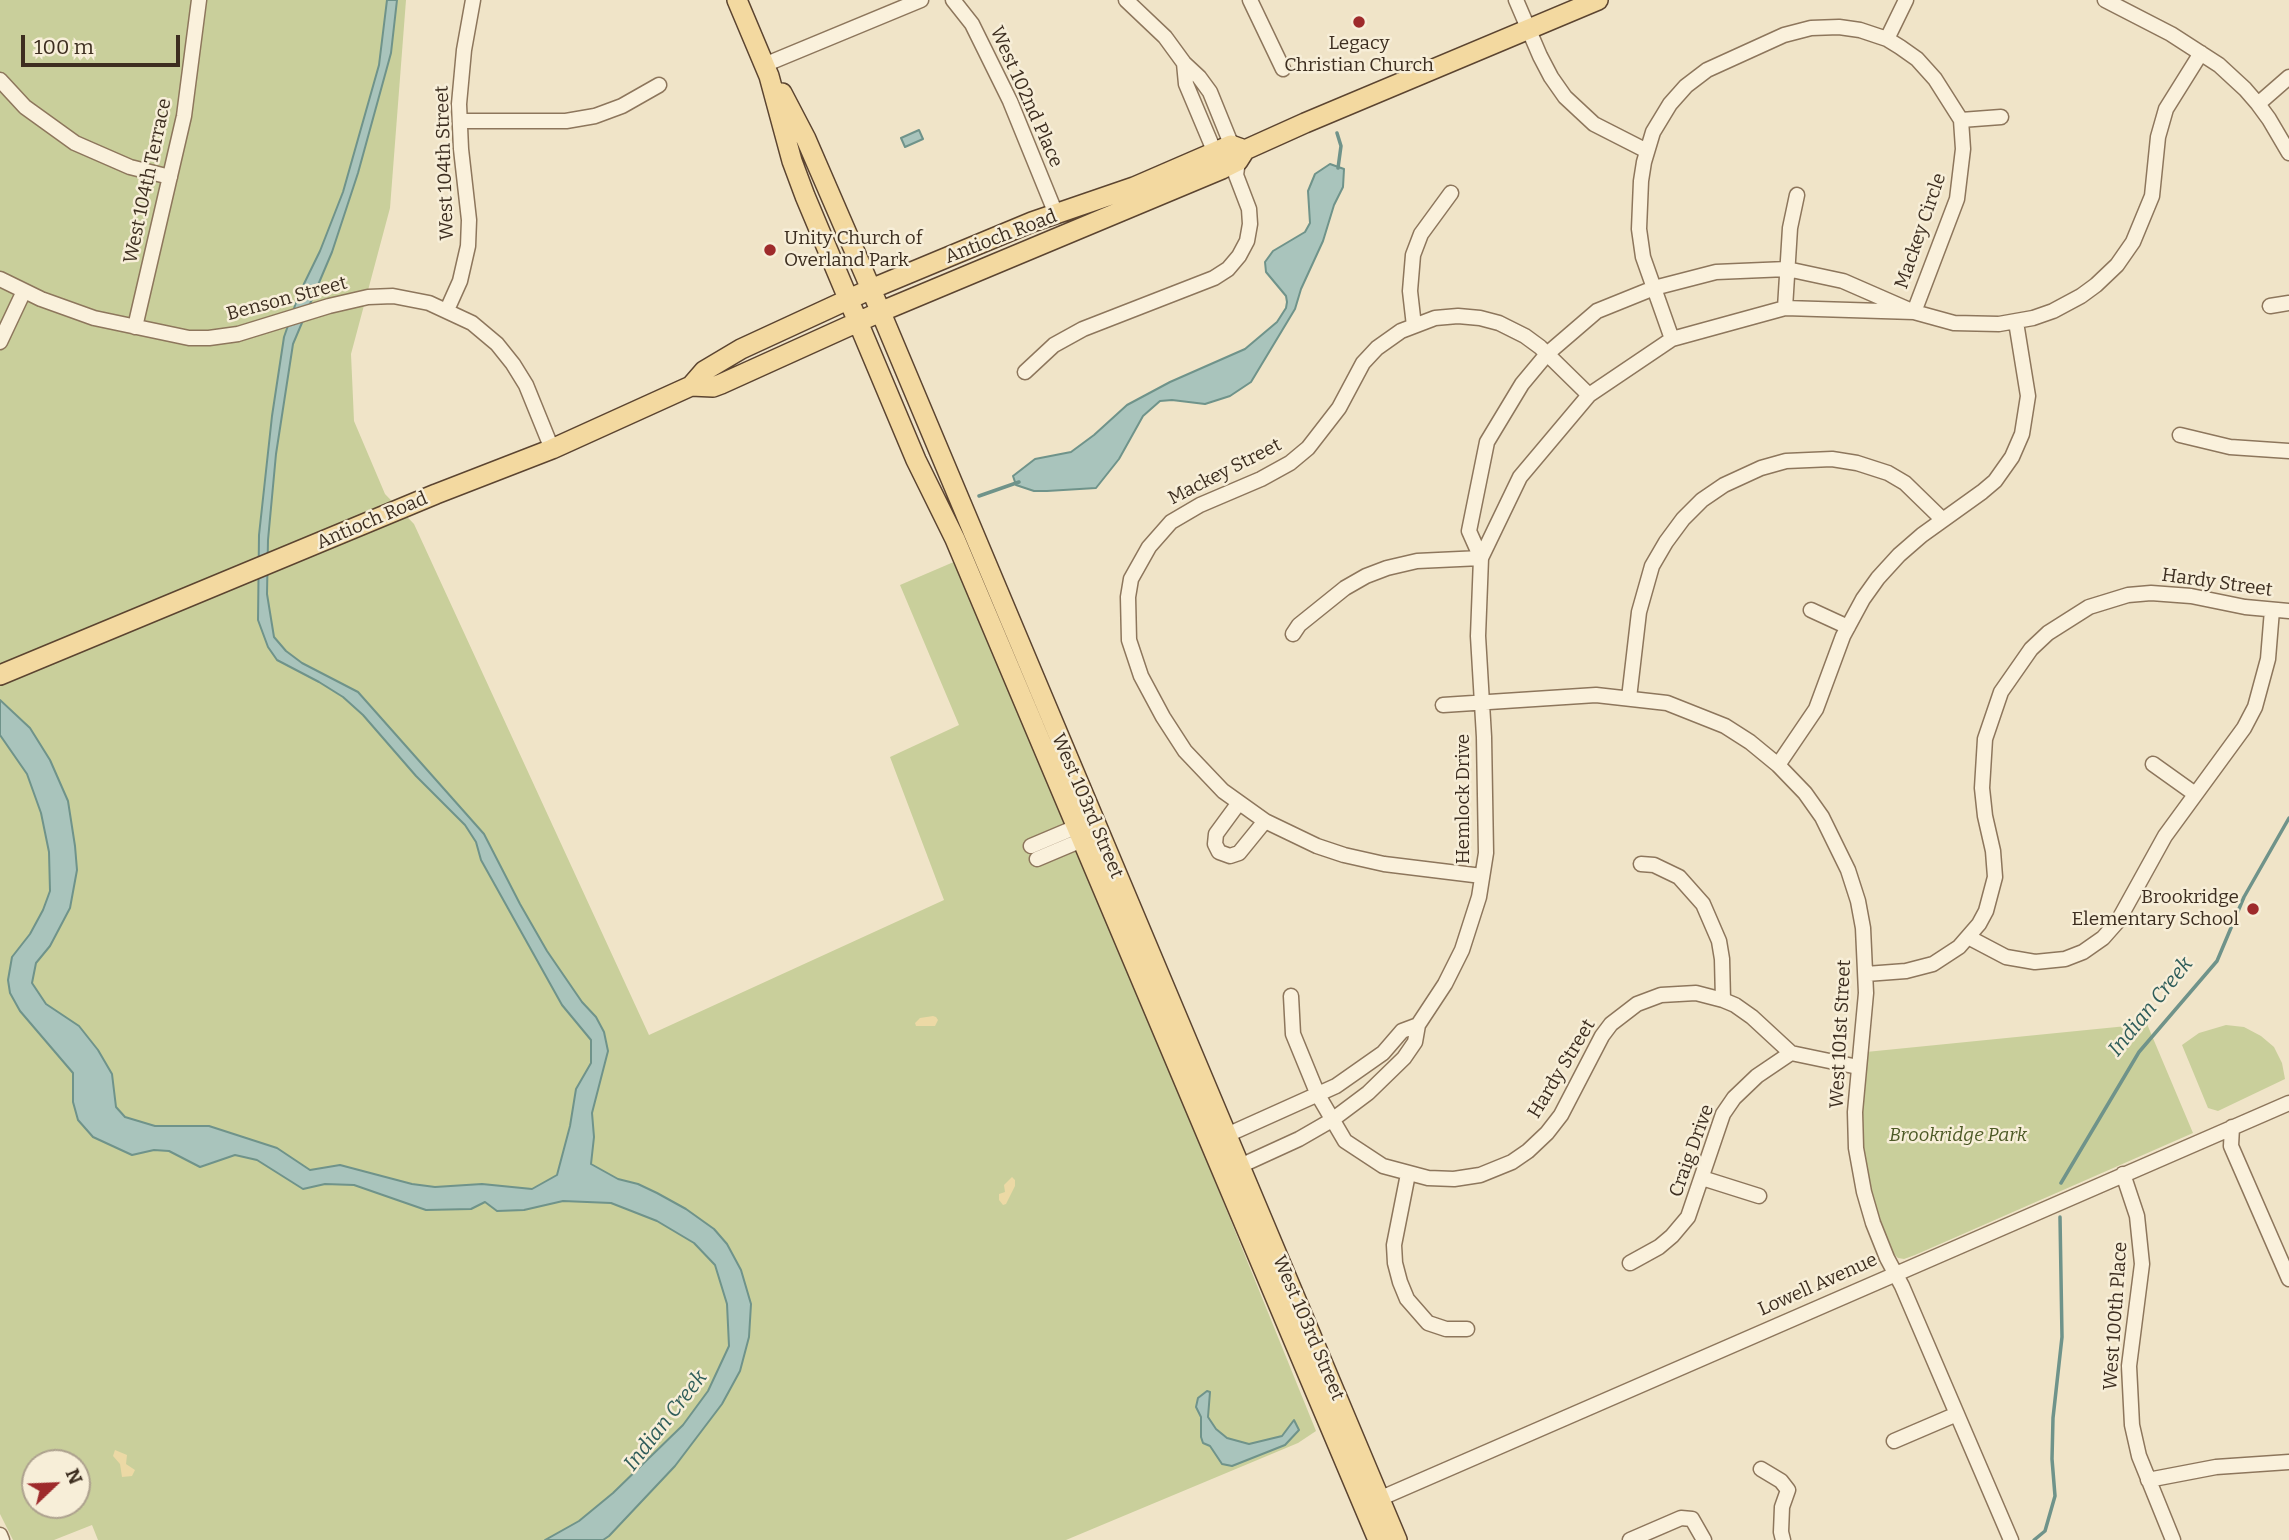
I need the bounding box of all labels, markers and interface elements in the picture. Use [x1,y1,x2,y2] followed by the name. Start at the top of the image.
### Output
[1351,14,1367,30] marker: Legacy Christian Church
[24,21,184,65] scale bar
[985,23,1067,171] street label: West 102nd Place
[1284,33,1434,77] place label: Legacy Christian Church
[34,34,94,60] text: 100 m
[431,85,459,241] street label: West 104th Street
[119,96,177,266] street label: West 104th Terrace
[1891,170,1951,292] street label: Mackey Circle
[942,205,1060,269] street label: Antioch Road
[784,228,922,272] place label: Unity Church of Overland Park
[762,242,778,258] marker: Unity Church of Overland Park
[224,272,350,326] street label: Benson Street
[1165,434,1285,510] street label: Mackey Street
[313,487,431,555] street label: Antioch Road
[2160,564,2274,602] street label: Hardy Street
[1046,730,1128,882] street label: West 103rd Street
[1453,734,1475,864] street label: Hemlock Drive
[2072,887,2239,931] place label: Brookridge Elementary School
[2245,901,2261,917] marker: Brookridge Elementary School
[2103,952,2199,1062] water label: Indian Creek
[1826,959,1856,1109] street label: West 101st Street
[1523,1015,1601,1123] street label: Hardy Street
[1665,1102,1719,1200] street label: Craig Drive
[1889,1125,2027,1147] park label: Brookridge Park
[2099,1241,2133,1391] street label: West 100th Place
[1755,1249,1881,1321] street label: Lowell Avenue
[1267,1252,1349,1404] street label: West 103rd Street
[619,1366,713,1476] water label: Indian Creek
[21,1449,91,1519] north arrow
[60,1465,87,1488] text: N

